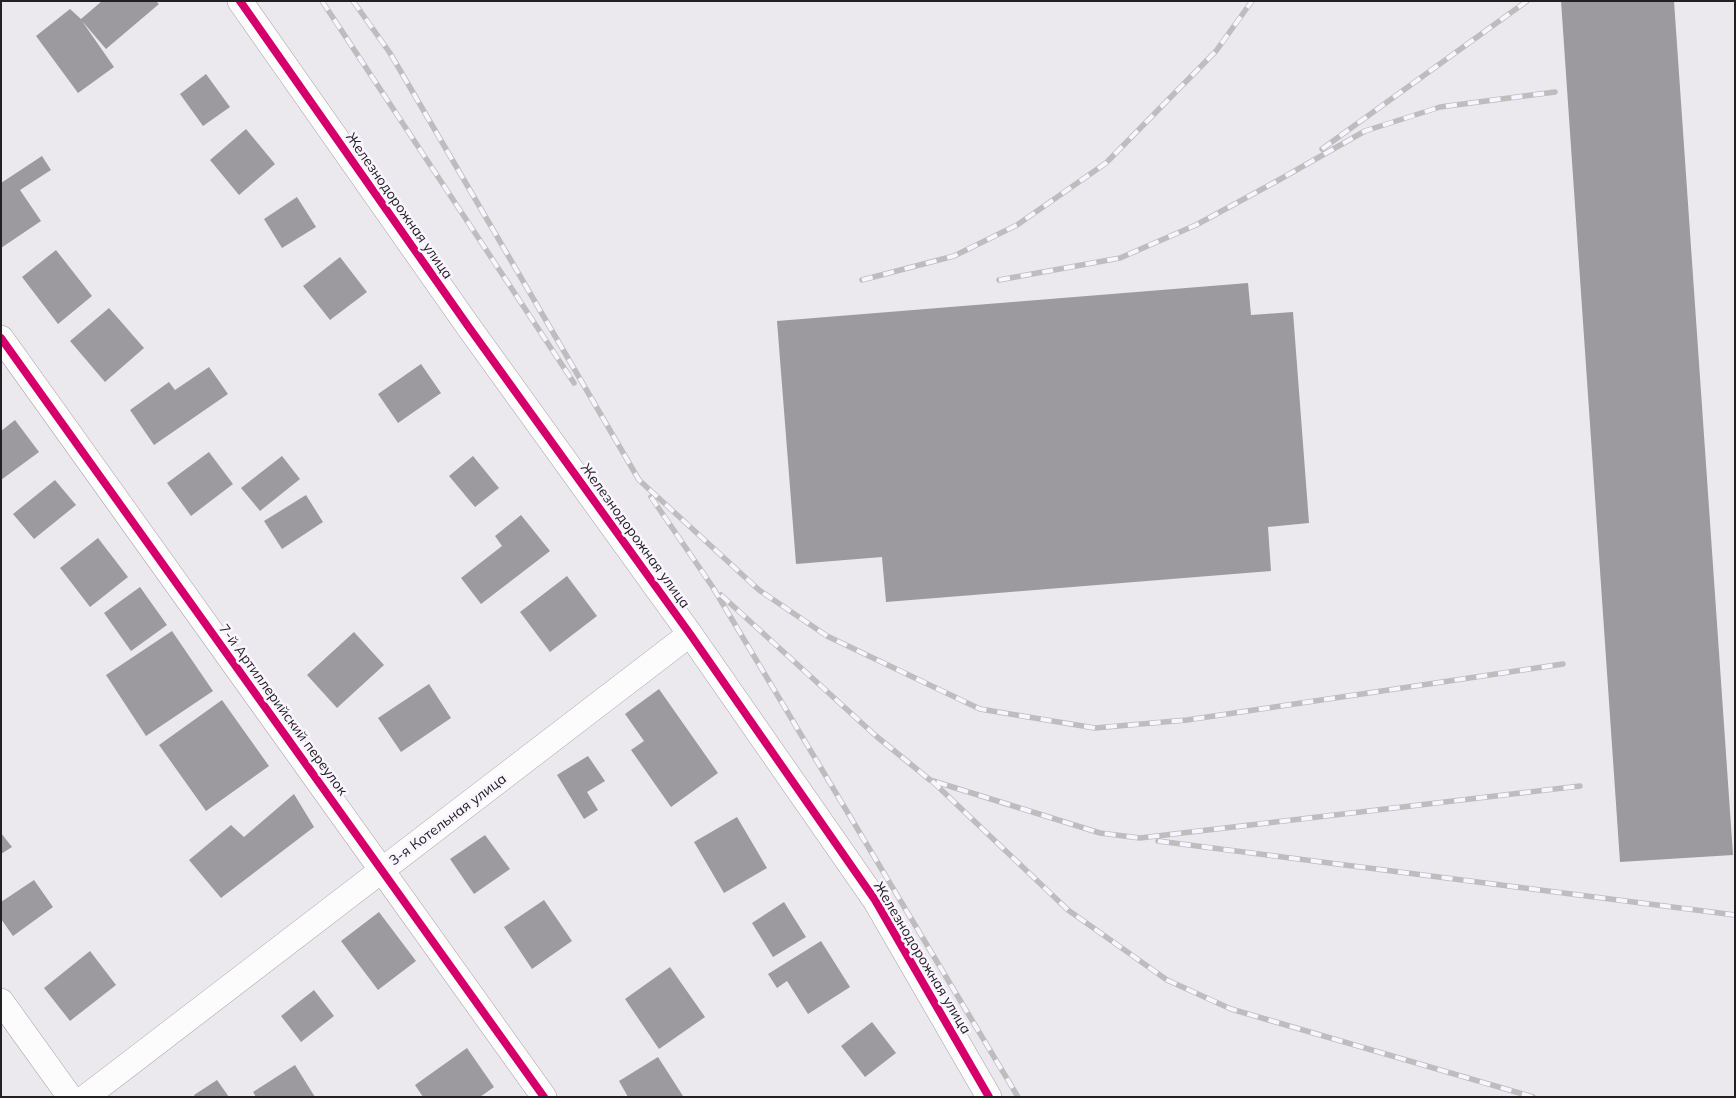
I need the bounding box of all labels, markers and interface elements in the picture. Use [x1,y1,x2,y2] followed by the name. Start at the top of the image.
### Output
[342,130,456,282] street label: Железнодорожная улица
[577,460,693,612] street label: Железнодорожная улица
[215,621,351,799] street label: 7-й Артиллерийский переулок
[386,771,510,869] street label: 3-я Котельная улица
[870,879,974,1037] street label: Железнодорожная улица

